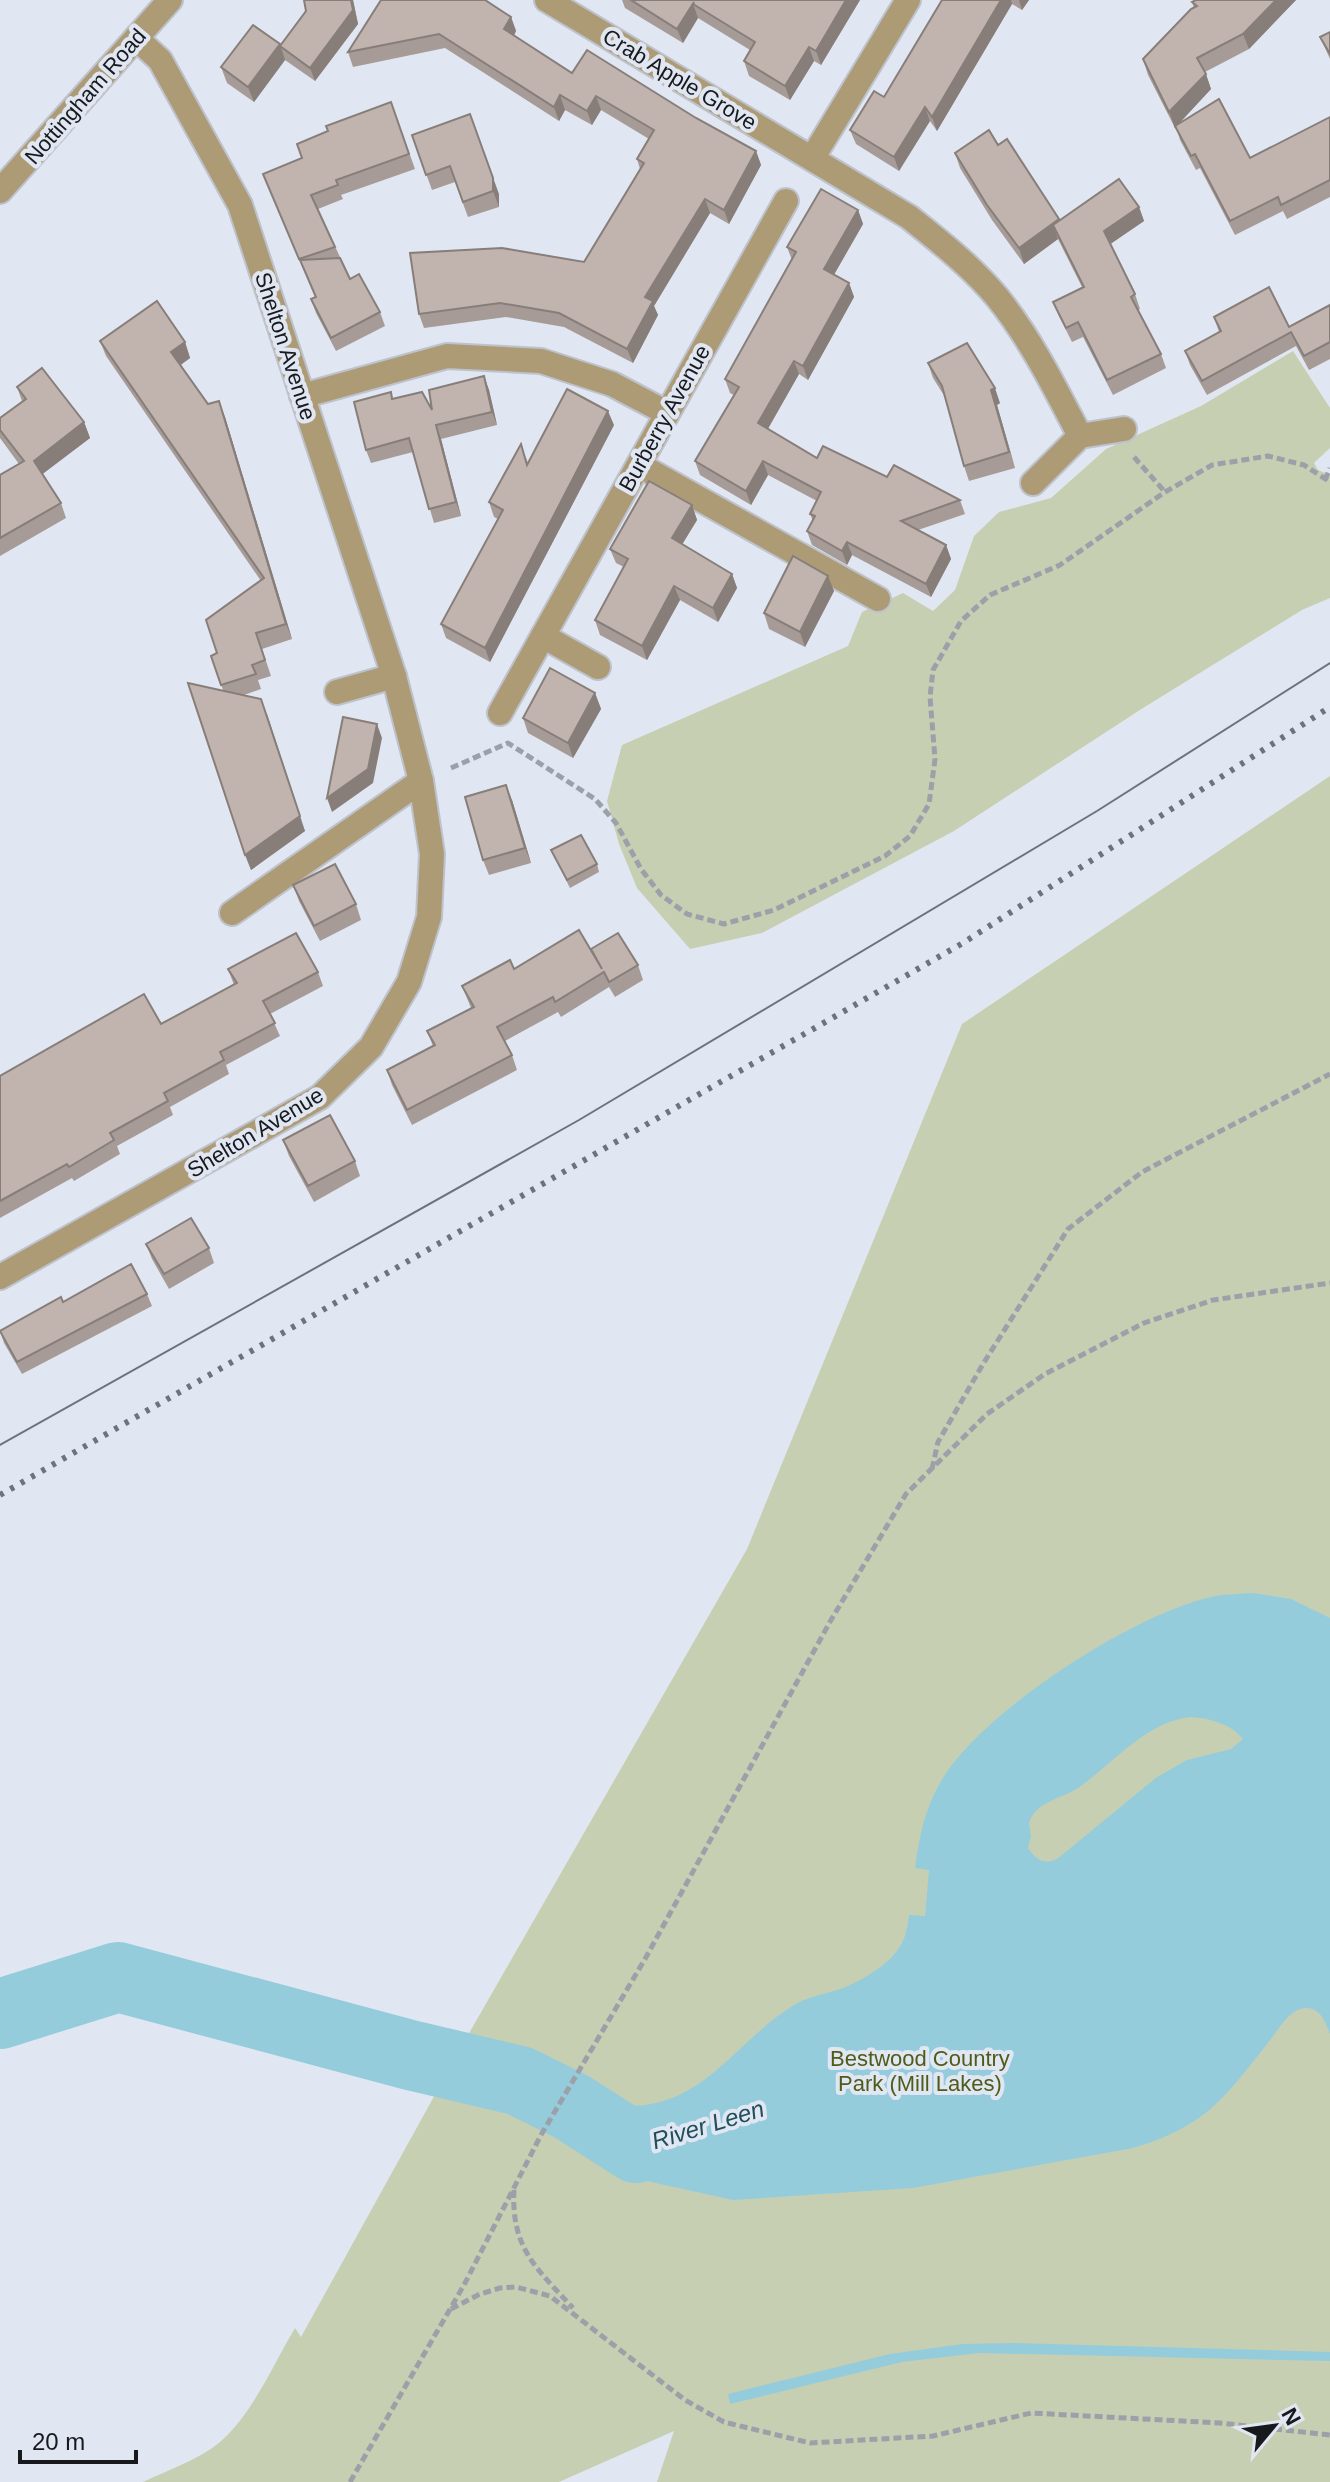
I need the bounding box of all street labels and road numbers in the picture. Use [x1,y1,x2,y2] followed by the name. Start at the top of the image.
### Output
[20,24,151,169] street label: Nottingham Road
[598,24,761,135] street label: Crab Apple Grove
[250,269,321,423] street label: Shelton Avenue
[614,341,715,496] street label: Burberry Avenue
[183,1082,328,1183] street label: Shelton Avenue

